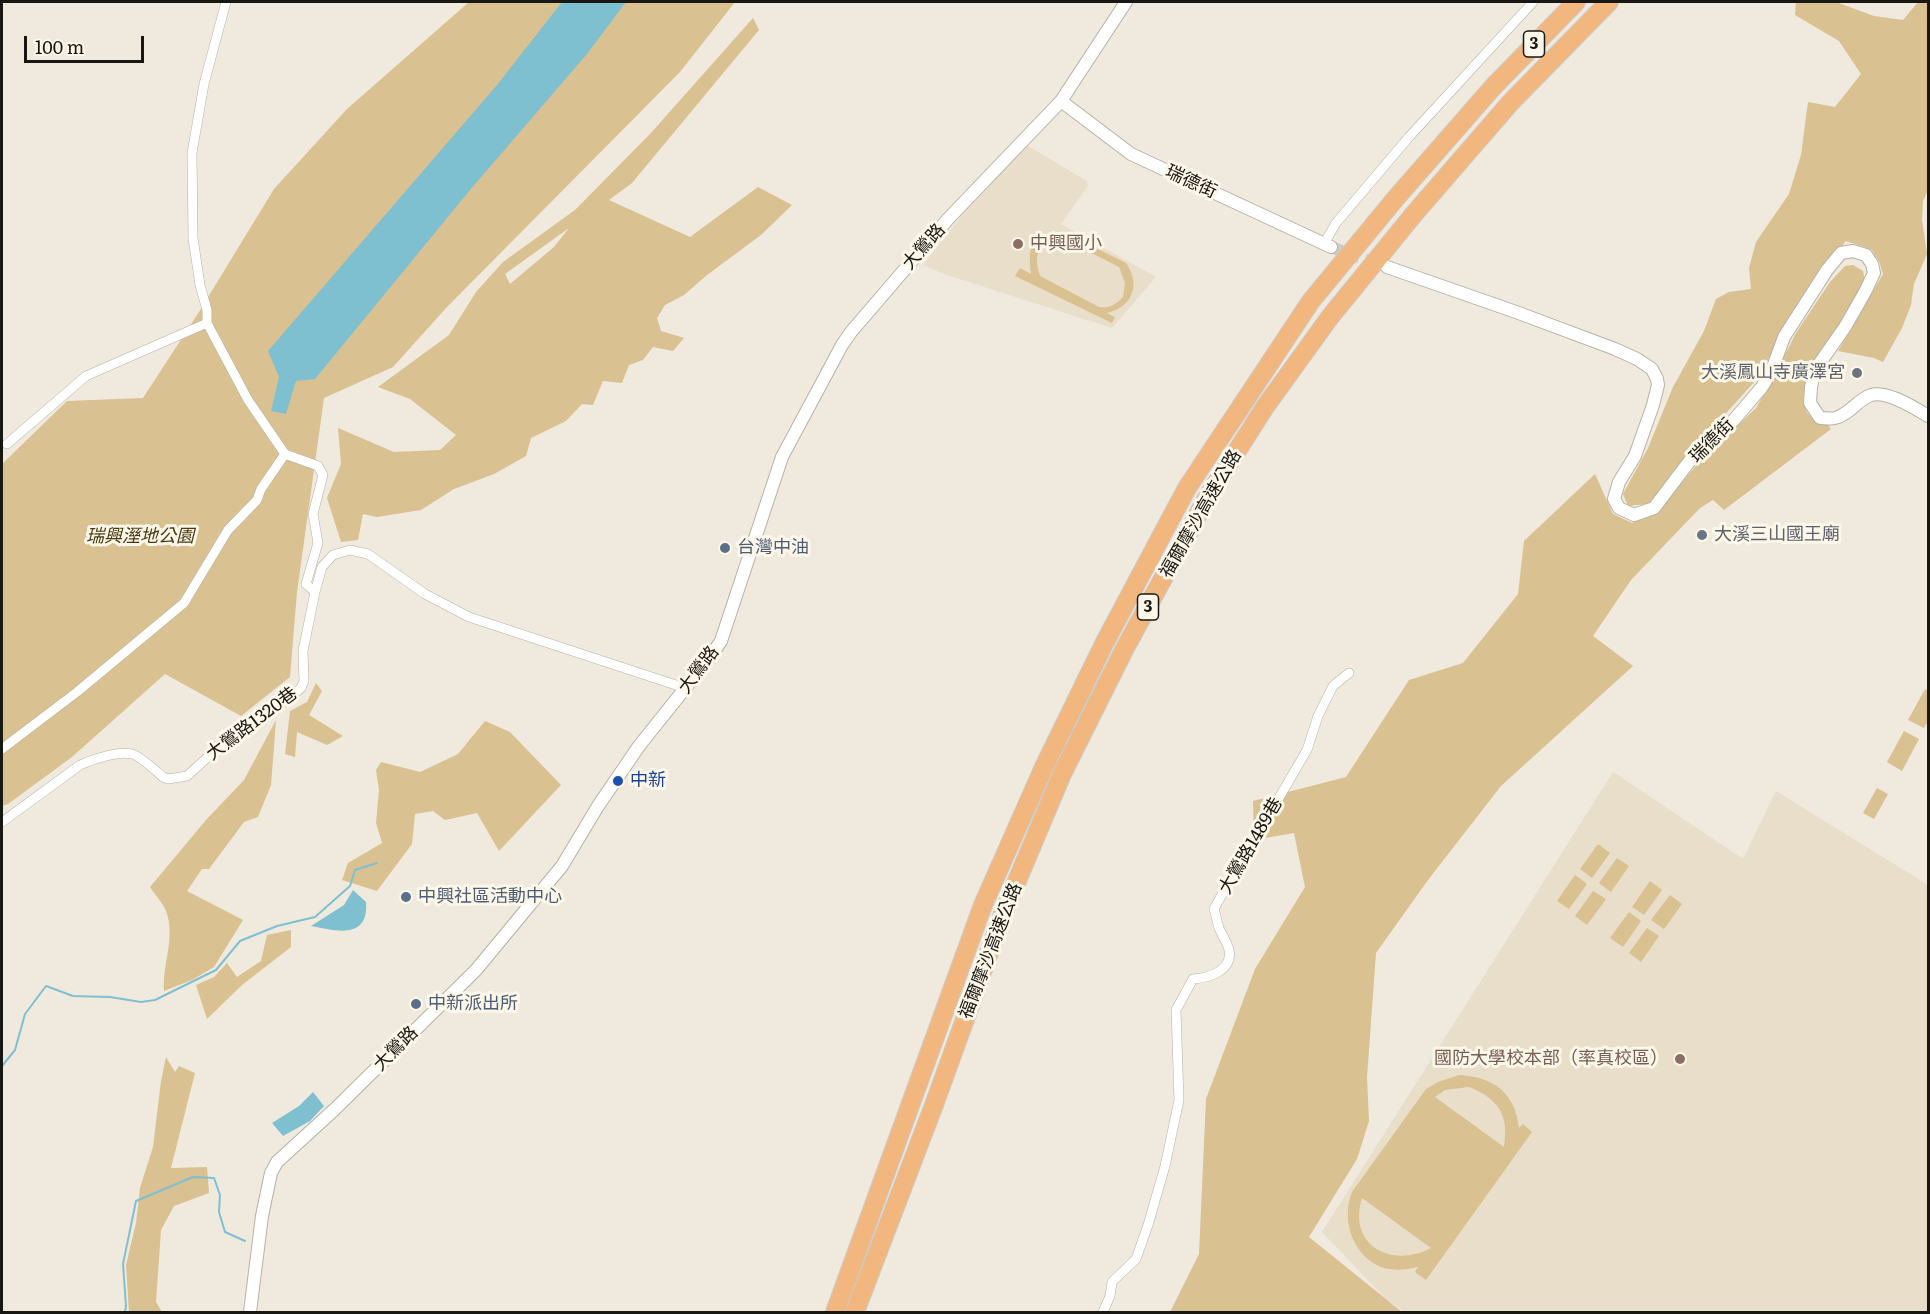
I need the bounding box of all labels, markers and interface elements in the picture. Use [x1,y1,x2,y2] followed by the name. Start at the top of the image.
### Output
[27,24,147,62] scale bar
[1524,31,1544,57] road number: 3
[35,33,84,60] text: 100 m
[1162,161,1220,203] street label: 瑞德街
[898,220,950,274] street label: 大鶯路
[1030,233,1102,255] place label: 中興國小
[1011,237,1025,251] marker: 中興國小
[1701,362,1845,384] place label: 大溪鳳山寺廣澤宮
[1850,366,1864,380] marker: 大溪鳳山寺廣澤宮
[1685,414,1739,468] street label: 瑞德街
[1156,446,1246,582] street label: 福爾摩沙高速公路
[1714,524,1840,546] place label: 大溪三山國王廟
[86,526,194,548] park label: 瑞興溼地公園
[1695,528,1709,542] marker: 大溪三山國王廟
[737,537,809,559] place label: 台灣中油
[718,541,732,555] marker: 台灣中油
[1138,594,1158,620] road number: 3
[674,642,724,698] street label: 大鶯路
[202,683,302,765] street label: 大鶯路1320巷
[630,770,666,792] place label: 中新
[611,774,625,788] marker: 中新
[1215,794,1287,898] street label: 大鶯路1489巷
[955,880,1027,1022] street label: 福爾摩沙高速公路
[418,886,562,908] place label: 中興社區活動中心
[399,890,413,904] marker: 中興社區活動中心
[428,993,518,1015] place label: 中新派出所
[409,997,423,1011] marker: 中新派出所
[369,1022,423,1076] street label: 大鶯路
[1434,1048,1668,1070] place label: 國防大學校本部（率真校區）
[1673,1052,1687,1066] marker: 國防大學校本部（率真校區）

